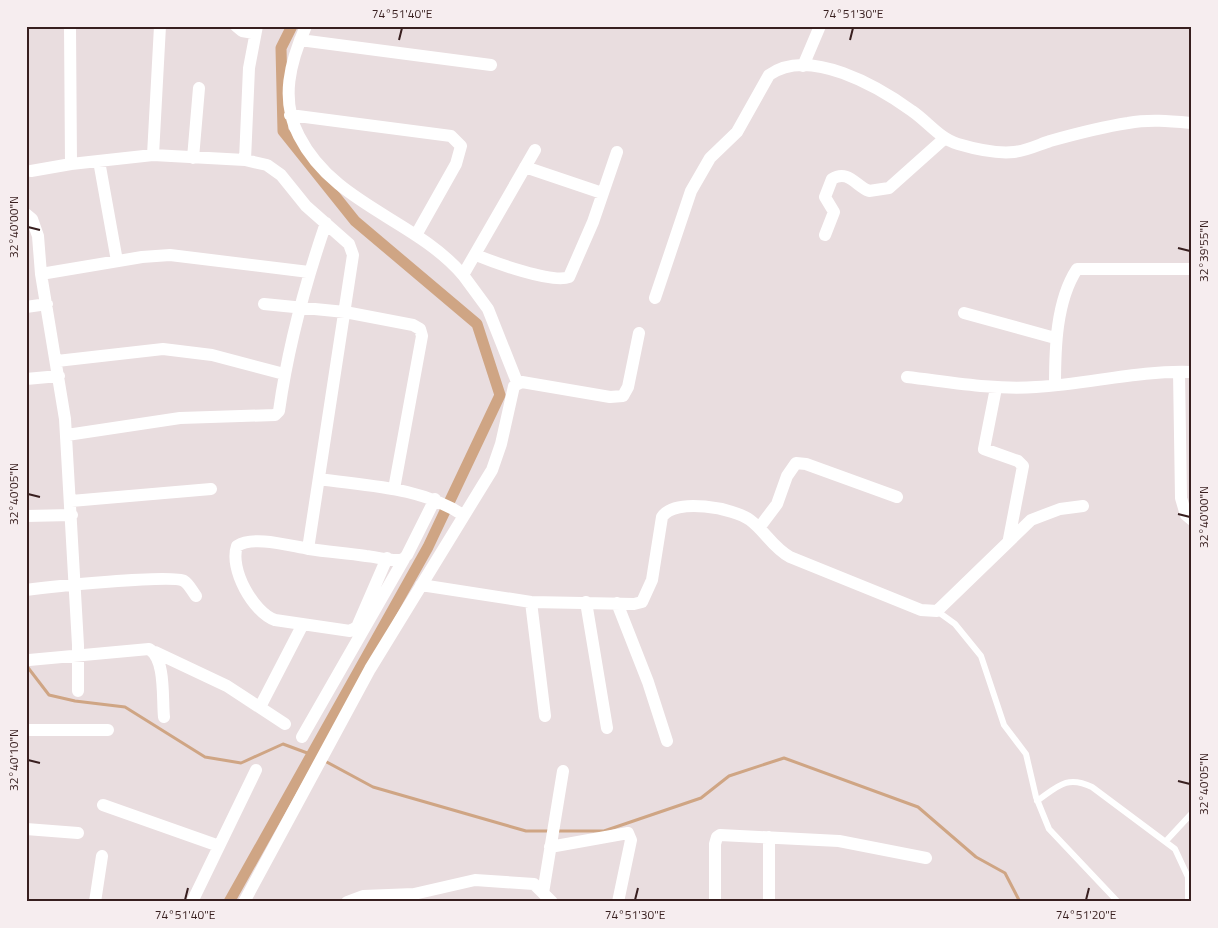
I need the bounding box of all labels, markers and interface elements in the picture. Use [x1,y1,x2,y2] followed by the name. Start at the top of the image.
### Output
[372,4,433,23] text: 74°51'40"E
[823,4,884,23] text: 74°51'30"E
[4,196,23,258] text: 32°40'00"N
[1194,220,1213,282] text: 32°39'55"N
[4,463,23,525] text: 32°40'05"N
[1194,486,1213,548] text: 32°40'00"N
[4,729,23,791] text: 32°40'10"N
[1194,753,1213,815] text: 32°40'05"N
[155,905,216,924] text: 74°51'40"E
[605,905,666,924] text: 74°51'30"E
[1056,905,1117,924] text: 74°51'20"E

